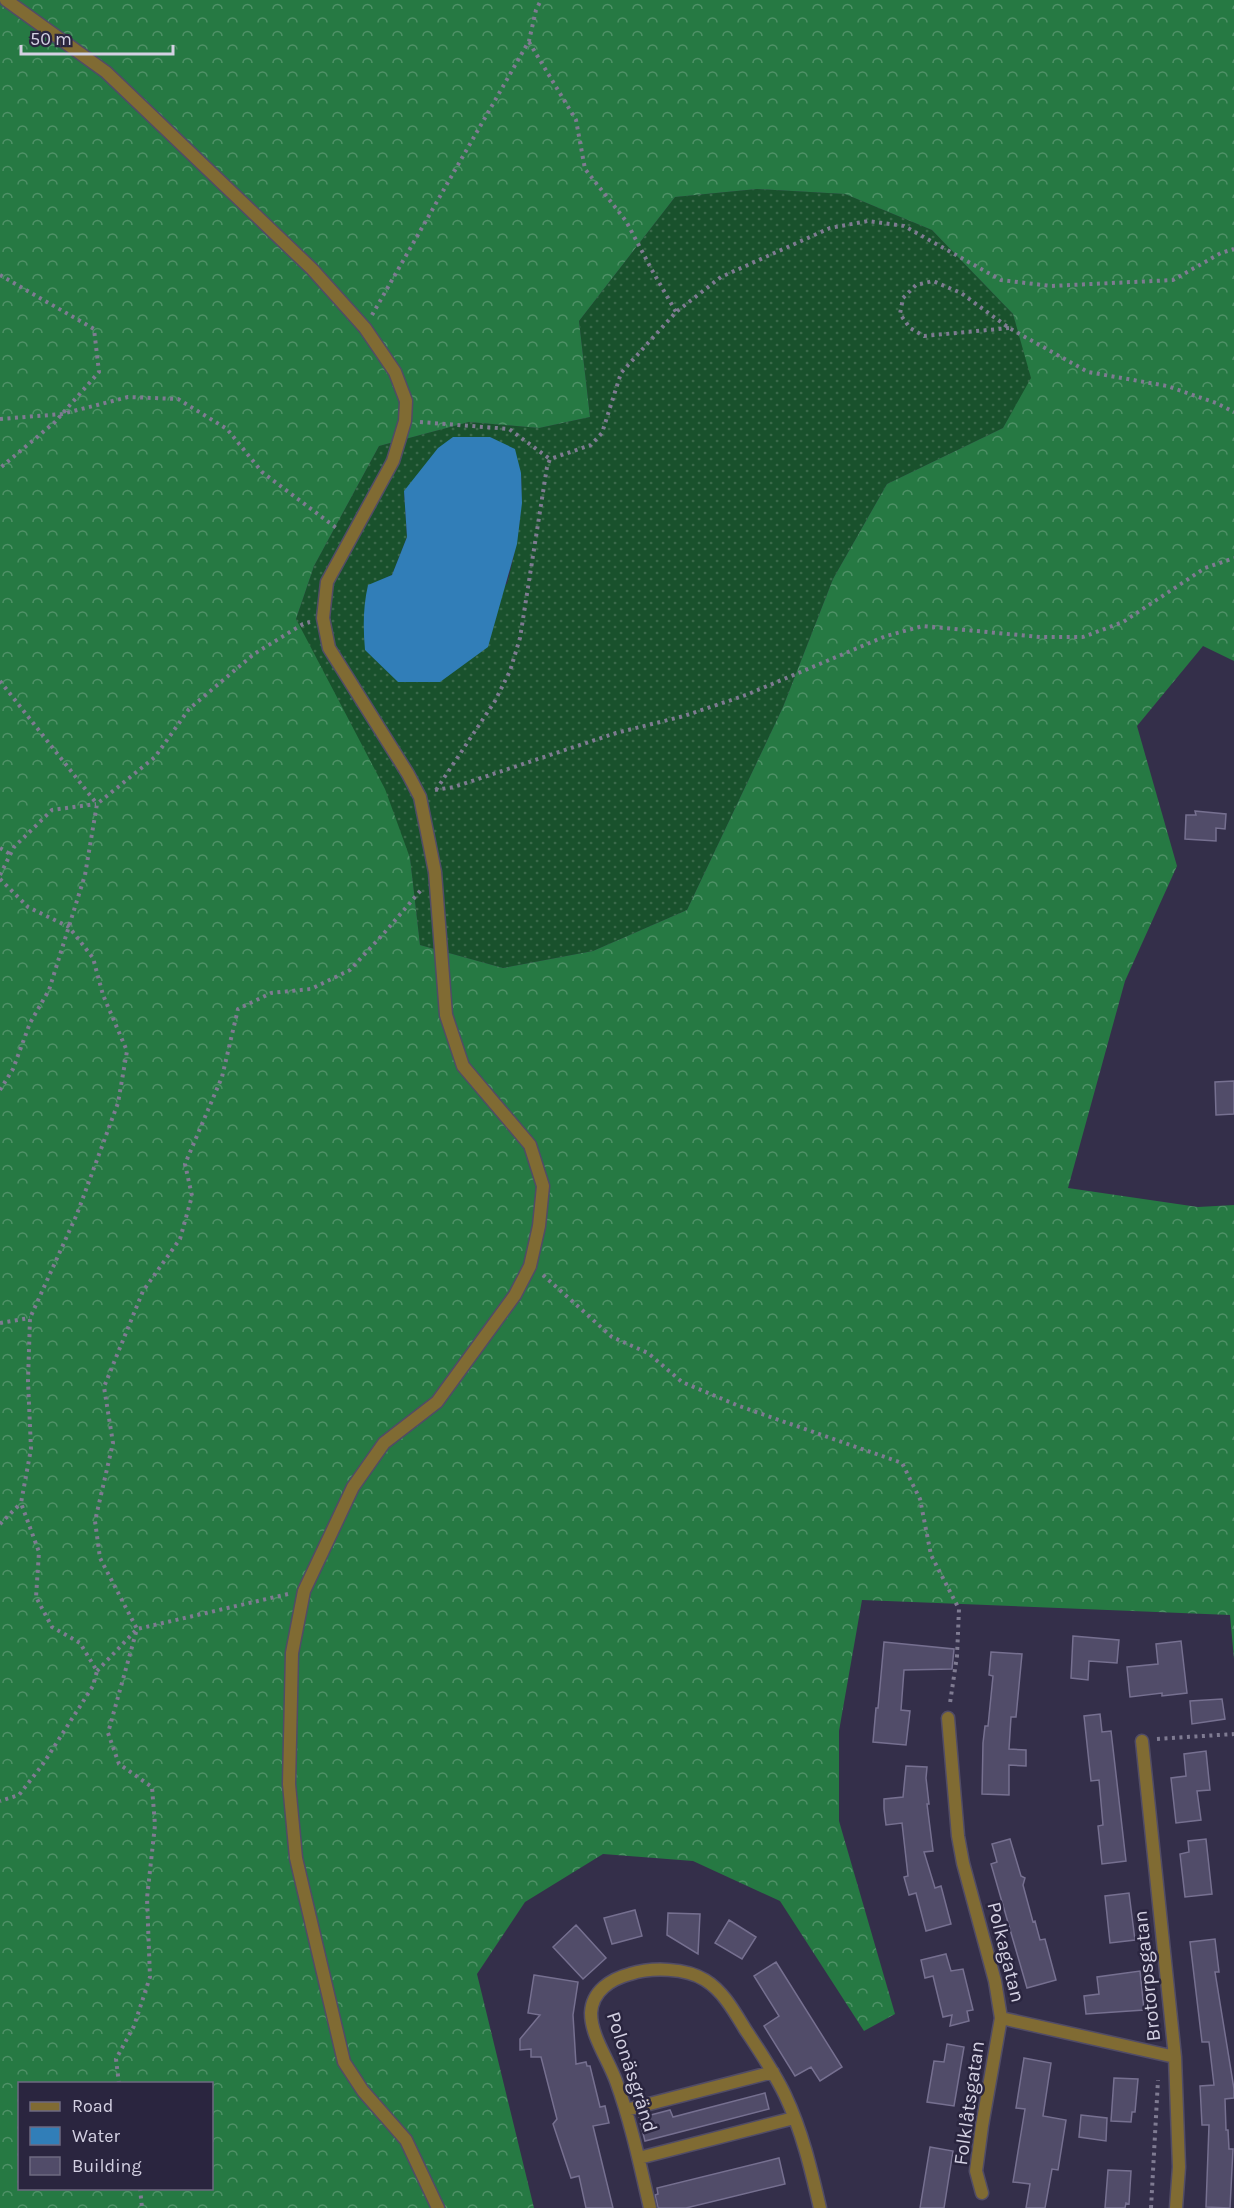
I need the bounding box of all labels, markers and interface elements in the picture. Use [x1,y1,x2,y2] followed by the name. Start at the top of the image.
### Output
[21,18,172,56] scale bar
[30,28,72,50] text: 50 m
[982,1899,1030,2005] street label: Polkagatan
[1129,1909,1165,2043] street label: Brotorpsgatan
[602,2009,662,2135] street label: Polonäsgränd
[949,2039,989,2167] street label: Folklåtsgatan
[18,2082,213,2190] legend
[72,2095,113,2117] text: Road
[72,2125,120,2147] text: Water
[72,2155,142,2177] text: Building

